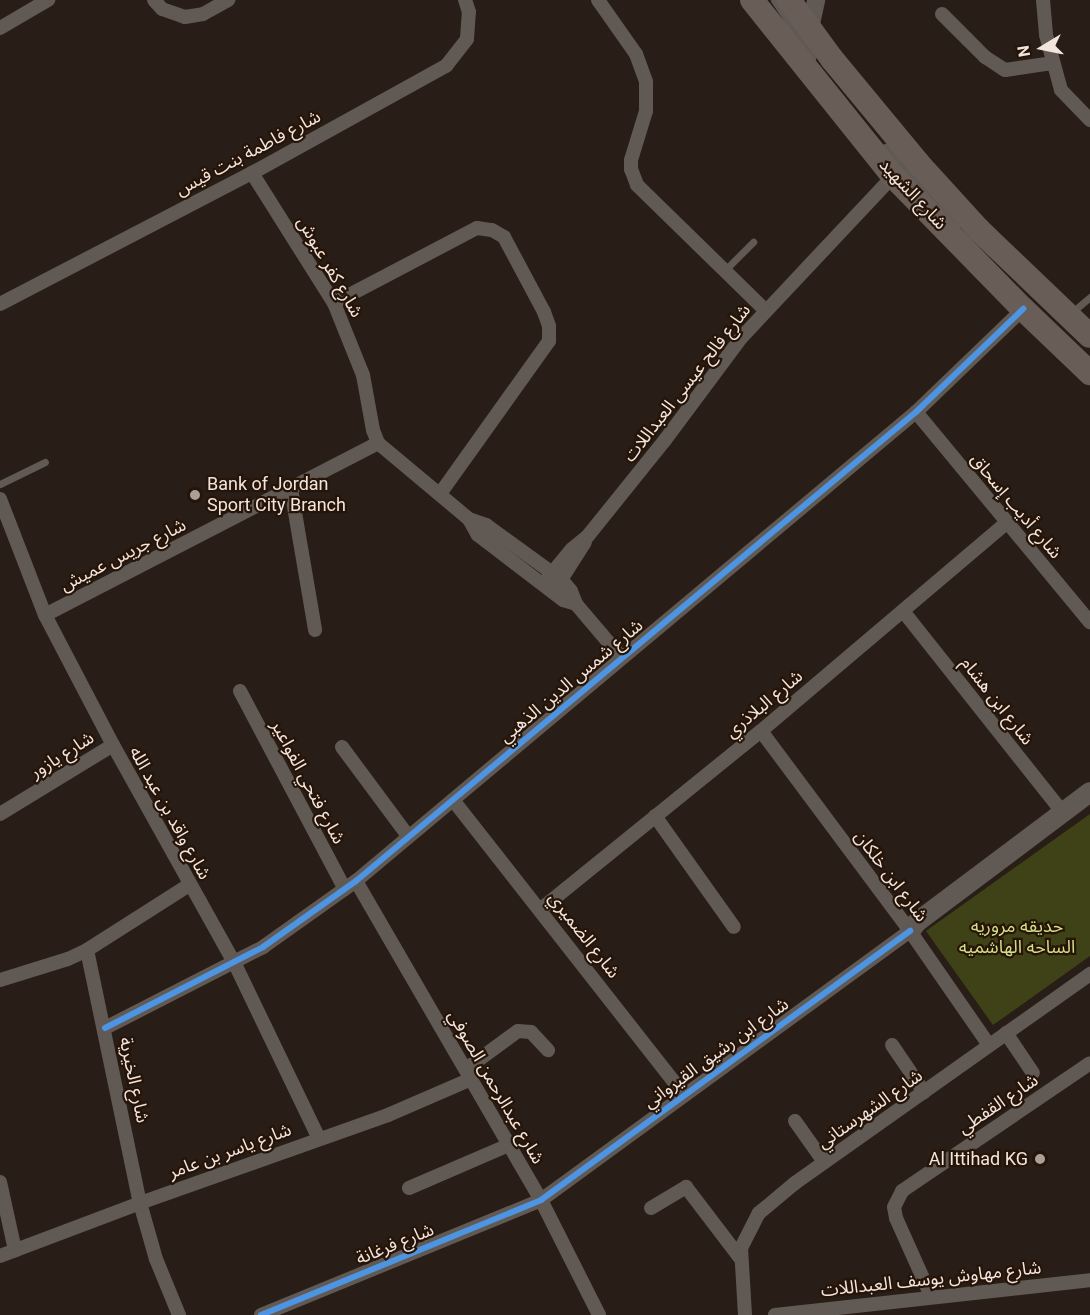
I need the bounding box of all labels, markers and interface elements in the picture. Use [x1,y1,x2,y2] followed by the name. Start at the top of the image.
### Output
[1012,18,1072,78] north arrow
[1013,44,1034,58] text: N
[172,106,324,200] street label: شارع فاطمة بنت قيس
[875,154,951,234] street label: شارع الشهيد
[292,213,368,321] street label: شارع كفر عبوش
[619,300,755,466] street label: شارع فالح عيسى العبداللات
[966,449,1066,563] street label: شارع أديب إسحاق
[207,474,346,516] place label: Bank of Jordan Sport City Branch
[188,488,202,502] marker: Bank of Jordan Sport City Branch
[56,514,190,596] street label: شارع جريس عميش
[495,614,647,748] street label: شارع شمس الدين الذهبي
[956,653,1038,749] street label: شارع ابن هشام
[721,665,807,743] street label: شارع البلاذري
[266,716,350,848] street label: شارع فتحي الفواعير
[26,727,98,783] street label: شارع يازور
[124,743,216,883] street label: شارع واقد بن عبد الله
[850,826,932,926] street label: شارع ابن خلكان
[544,888,624,982] street label: شارع الضميري
[959,916,1075,958] park label: حديقه مروريه الساحه الهاشميه
[639,993,793,1113] street label: شارع ابن رشيق القيرواني
[443,1006,549,1168] street label: شارع عبدالرحمن الصوفي
[114,1035,154,1125] street label: شارع الخيرية
[813,1065,927,1153] street label: شارع الشهرستاني
[954,1069,1042,1139] street label: شارع القفطي
[166,1119,294,1183] street label: شارع ياسر بن عامر
[929,1148,1028,1170] place label: Al Ittihad KG
[1033,1152,1047,1166] marker: Al Ittihad KG
[353,1219,437,1269] street label: شارع فرغانة
[820,1257,1042,1301] street label: شارع مهاوش يوسف العبداللات

